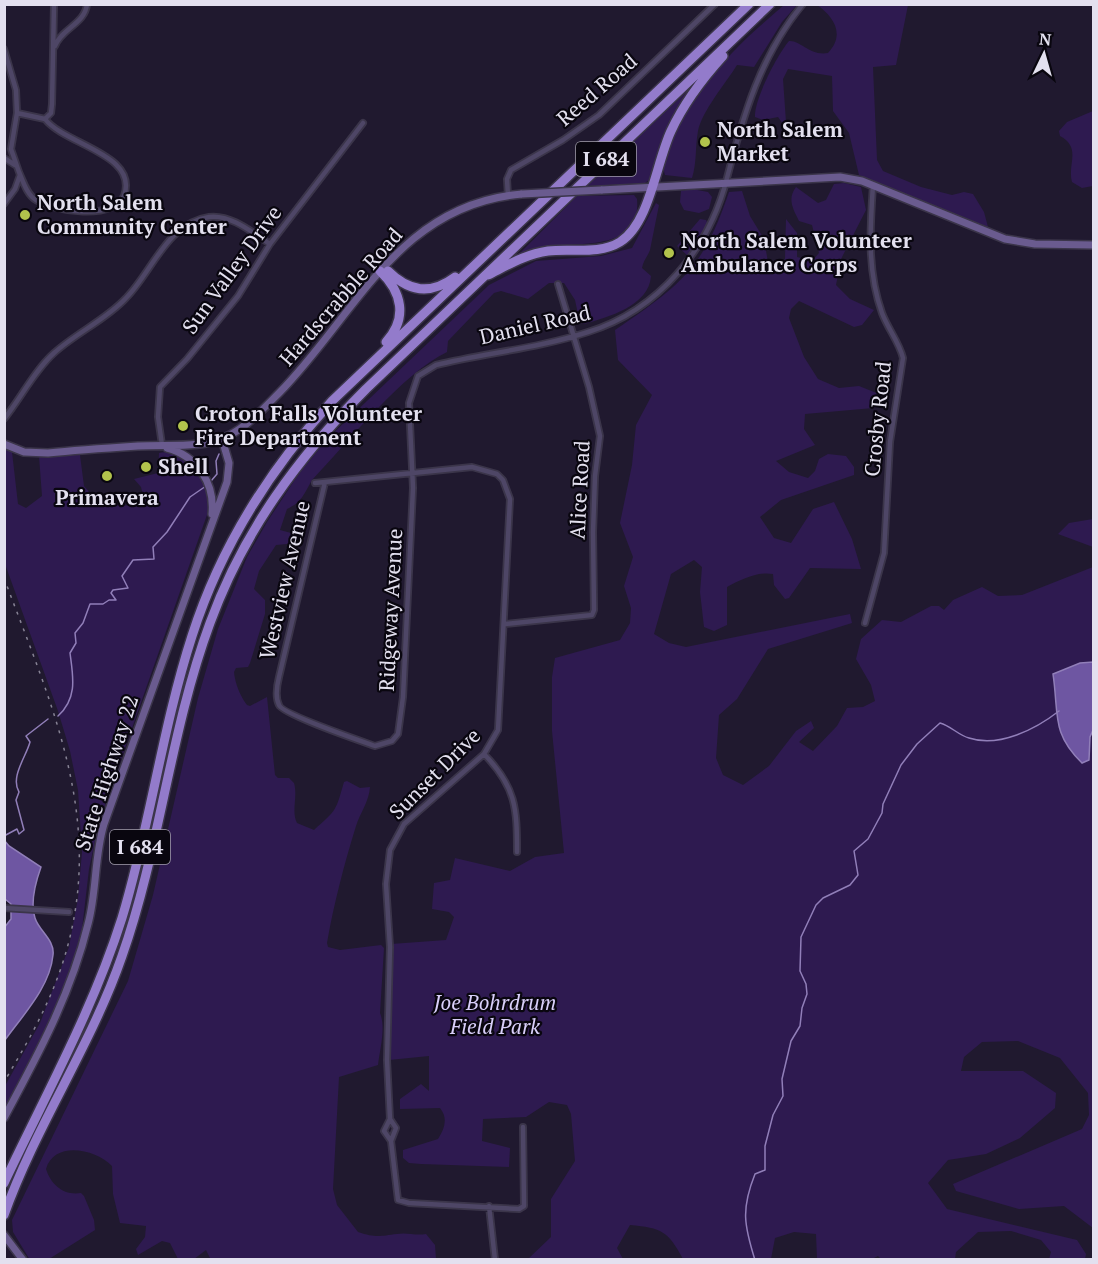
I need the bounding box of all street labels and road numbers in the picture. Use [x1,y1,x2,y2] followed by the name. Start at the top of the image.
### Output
[550,46,643,132] street label: Reed Road
[576,142,636,176] road number: I 684
[175,200,287,339] street label: Sun Valley Drive
[272,221,408,372] street label: Hardscrabble Road
[477,298,593,350] street label: Daniel Road
[857,359,897,478] street label: Crosby Road
[562,439,596,540] street label: Alice Road
[252,498,316,662] street label: Westview Avenue
[372,528,408,692] street label: Ridgeway Avenue
[68,691,144,854] street label: State Highway 22
[383,722,486,825] street label: Sunset Drive
[110,830,170,864] road number: I 684

